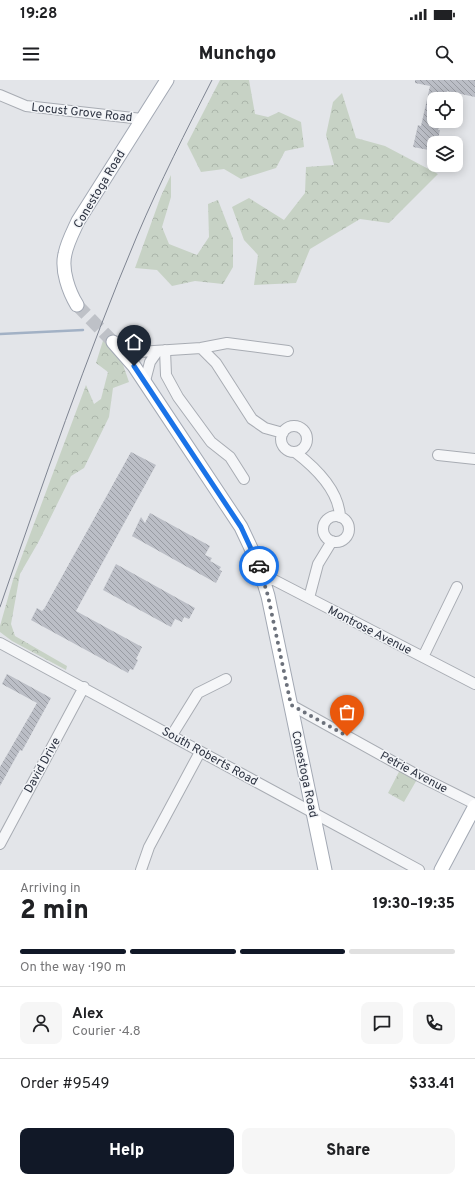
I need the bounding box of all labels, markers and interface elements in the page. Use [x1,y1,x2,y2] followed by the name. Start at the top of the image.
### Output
[20,5,57,24] text: 19:28
[20,43,42,65] icon: menu
[199,43,276,66] text: Munchgo
[433,43,455,65] icon: search
[427,92,463,172] map controls
[427,92,463,128] button: locate
[31,100,133,126] street label: Locust Grove Road
[427,136,463,172] button: layers
[70,148,129,231] street label: Conestoga Road
[117,325,151,366] pin
[123,331,145,353] icon: home
[239,546,279,586] courier
[248,555,270,577] icon: car
[325,603,414,659] street label: Montrose Avenue
[330,695,364,736] pin
[336,701,358,723] icon: bag
[159,724,260,790] street label: South Roberts Road
[287,729,321,819] street label: Conestoga Road
[21,735,65,796] street label: David Drive
[377,748,450,797] street label: Petrie Avenue
[20,881,81,897] text: Arriving in
[20,895,89,928] text: 2 min
[372,895,455,914] text: 19:30–19:35
[20,960,126,976] text: On the way · 190 m
[20,1002,62,1044] button: person
[361,1002,403,1044] button: chat
[413,1002,455,1044] button: phone
[72,1005,104,1024] text: Alex
[72,1024,141,1040] text: Courier · 4.8
[20,1075,109,1094] text: Order #9549
[409,1075,455,1094] text: $33.41
[20,1128,234,1174] button: Help
[242,1128,455,1174] button: Share

